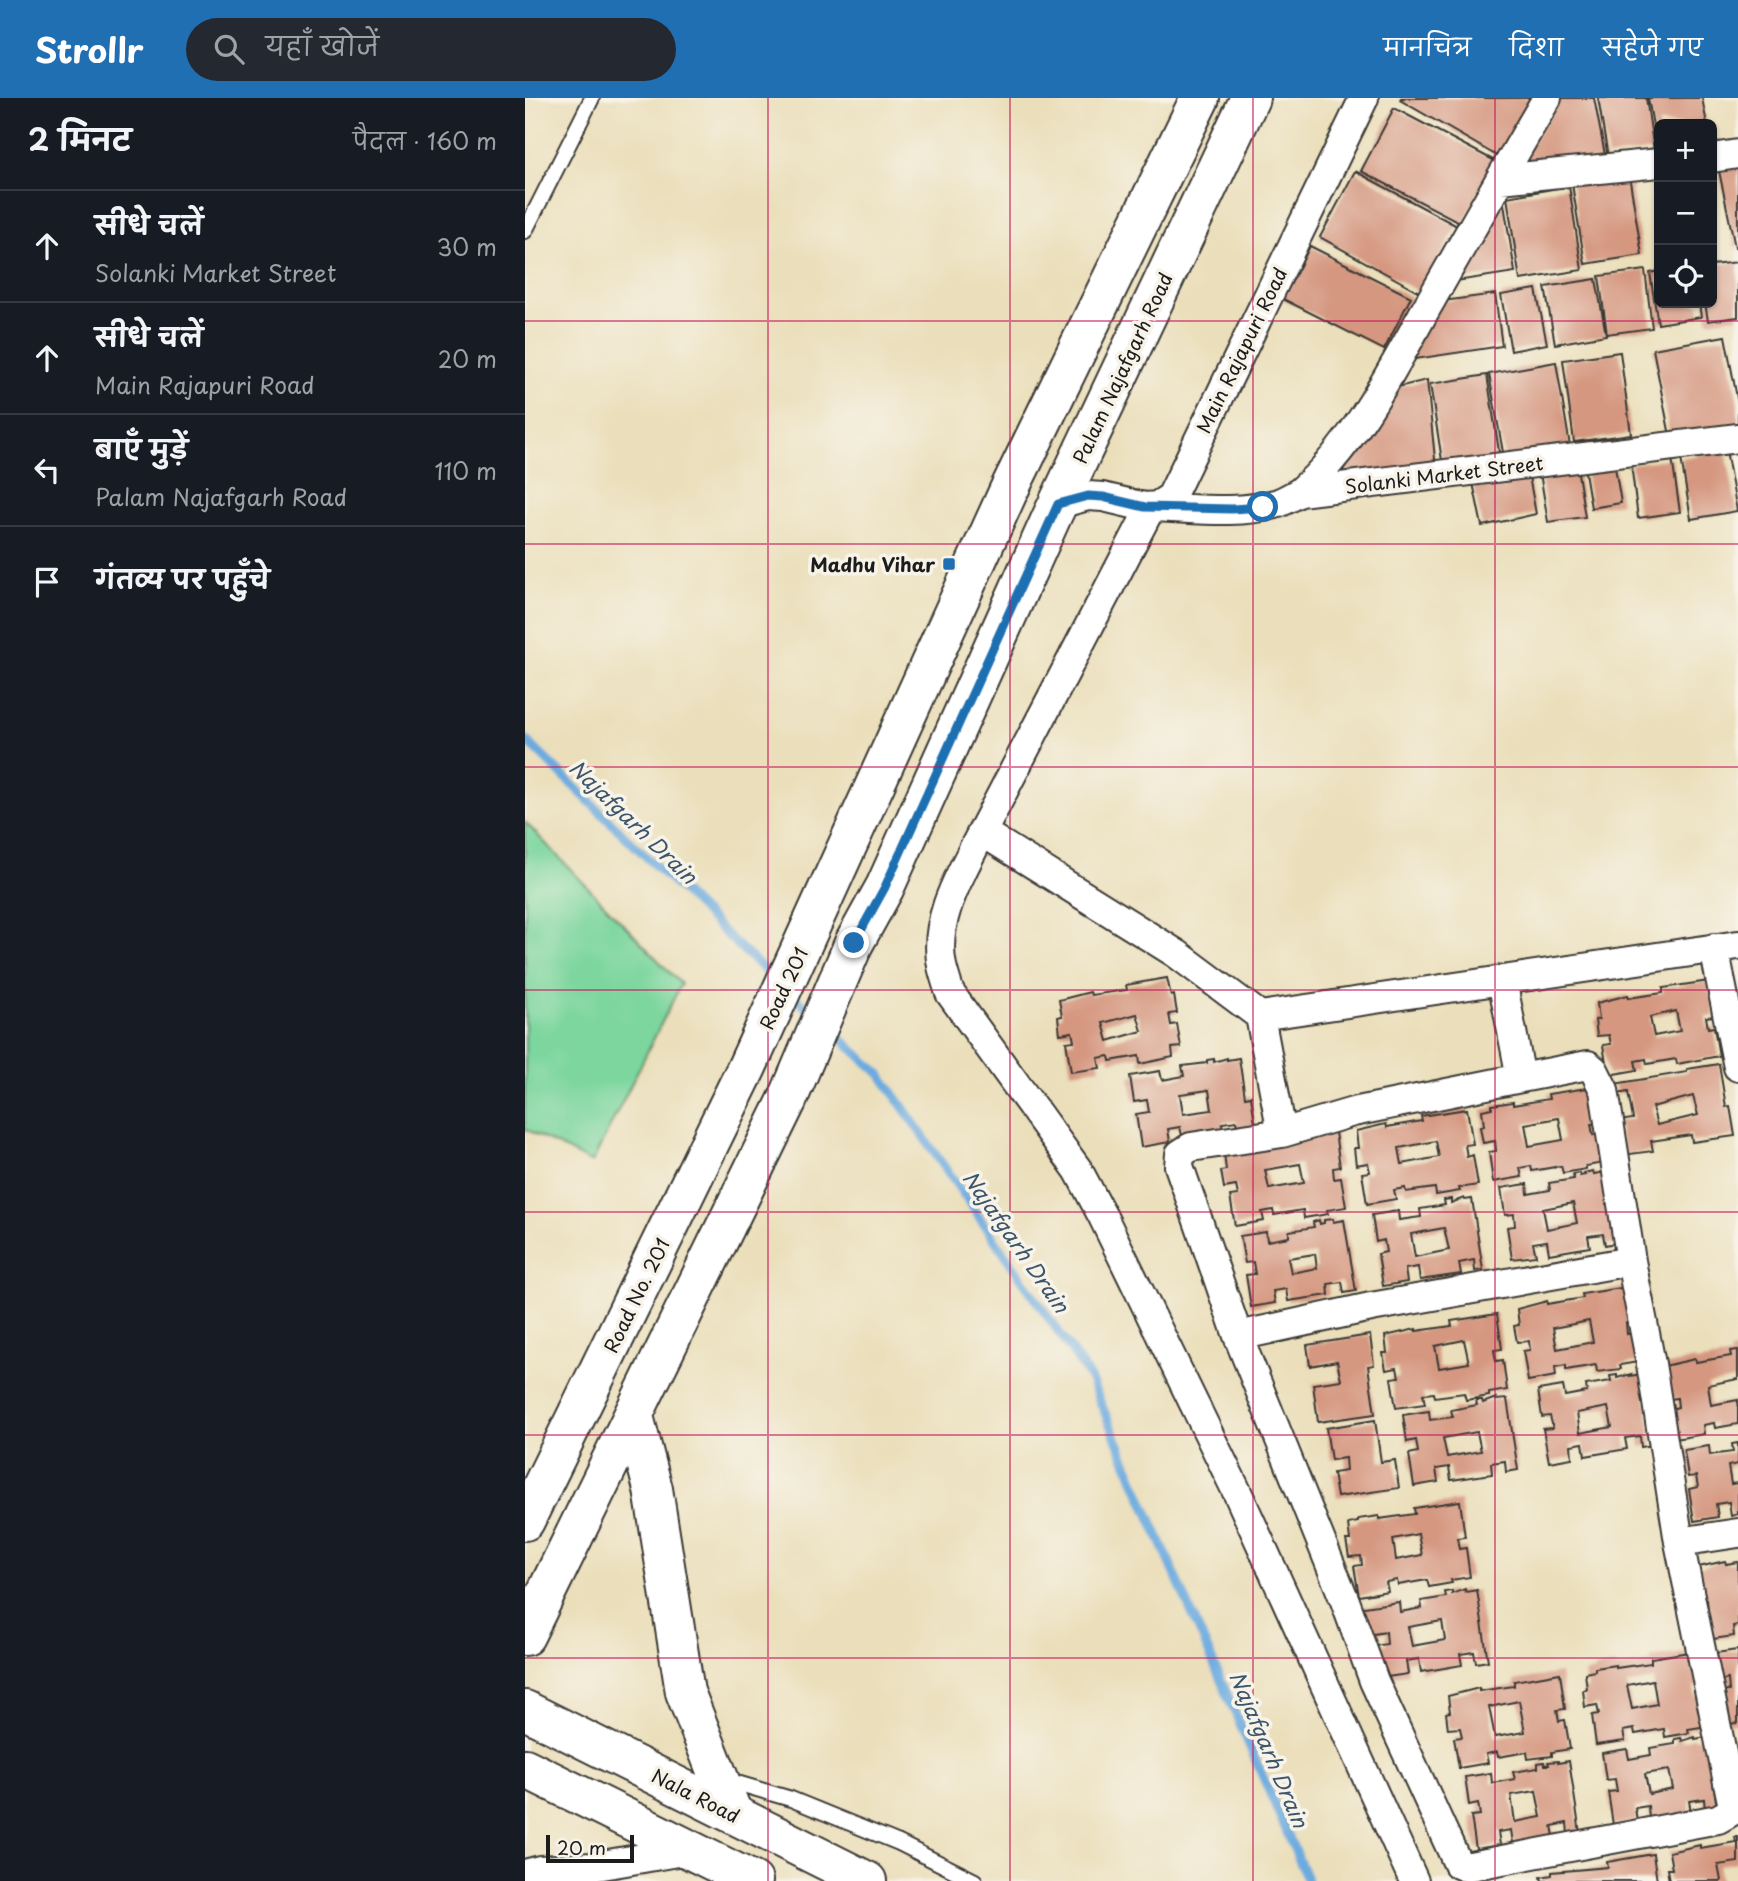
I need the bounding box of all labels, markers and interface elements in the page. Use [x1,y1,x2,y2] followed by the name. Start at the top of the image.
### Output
[186,18,676,81] search box
[35,24,144,74] text: Strollr
[266,26,379,65] text: यहाँ खोजें
[1383,28,1471,64] text: मानचित्र
[1509,28,1564,64] text: दिशा
[1602,28,1703,64] text: सहेजे गए
[210,30,248,68] icon: search
[28,116,131,161] text: 2 मिनट
[1654,119,1717,308] map controls
[1654,119,1717,182] button: +
[353,123,497,158] text: पैदल · 160 m
[1654,182,1717,245] button: −
[95,205,203,244] text: सीधे चलें
[28,227,66,265] icon: ahead
[436,229,497,264] text: 30 m
[1654,245,1717,308] button: locate
[95,255,336,290] text: Solanki Market Street
[1189,262,1293,438] street label: Main Rajapuri Road
[1065,268,1179,468] street label: Palam Najafgarh Road
[95,317,203,356] text: सीधे चलें
[28,339,66,377] icon: ahead
[438,341,497,376] text: 20 m
[95,367,315,402] text: Main Rajapuri Road
[95,429,188,468] text: बाएँ मुड़ें
[1343,448,1545,500] street label: Solanki Market Street
[28,451,66,489] icon: left
[435,453,497,488] text: 110 m
[95,479,347,514] text: Palam Najafgarh Road
[1247,491,1278,522] route start
[810,550,935,578] place label: Madhu Vihar
[941,556,957,572] marker: Madhu Vihar
[95,559,270,598] text: गंतव्य पर पहुँचे
[28,563,66,601] icon: arrive
[563,751,706,892] water label: Najafgarh Drain
[838,927,869,958] route end
[752,942,814,1034] street label: Road 201
[956,1163,1079,1320] water label: Najafgarh Drain
[596,1233,676,1357] street label: Road No. 201
[1223,1666,1318,1833] water label: Najafgarh Drain
[647,1761,745,1829] street label: Nala Road
[546,1832,633,1864] scale bar
[557,1833,606,1861] text: 20 m

